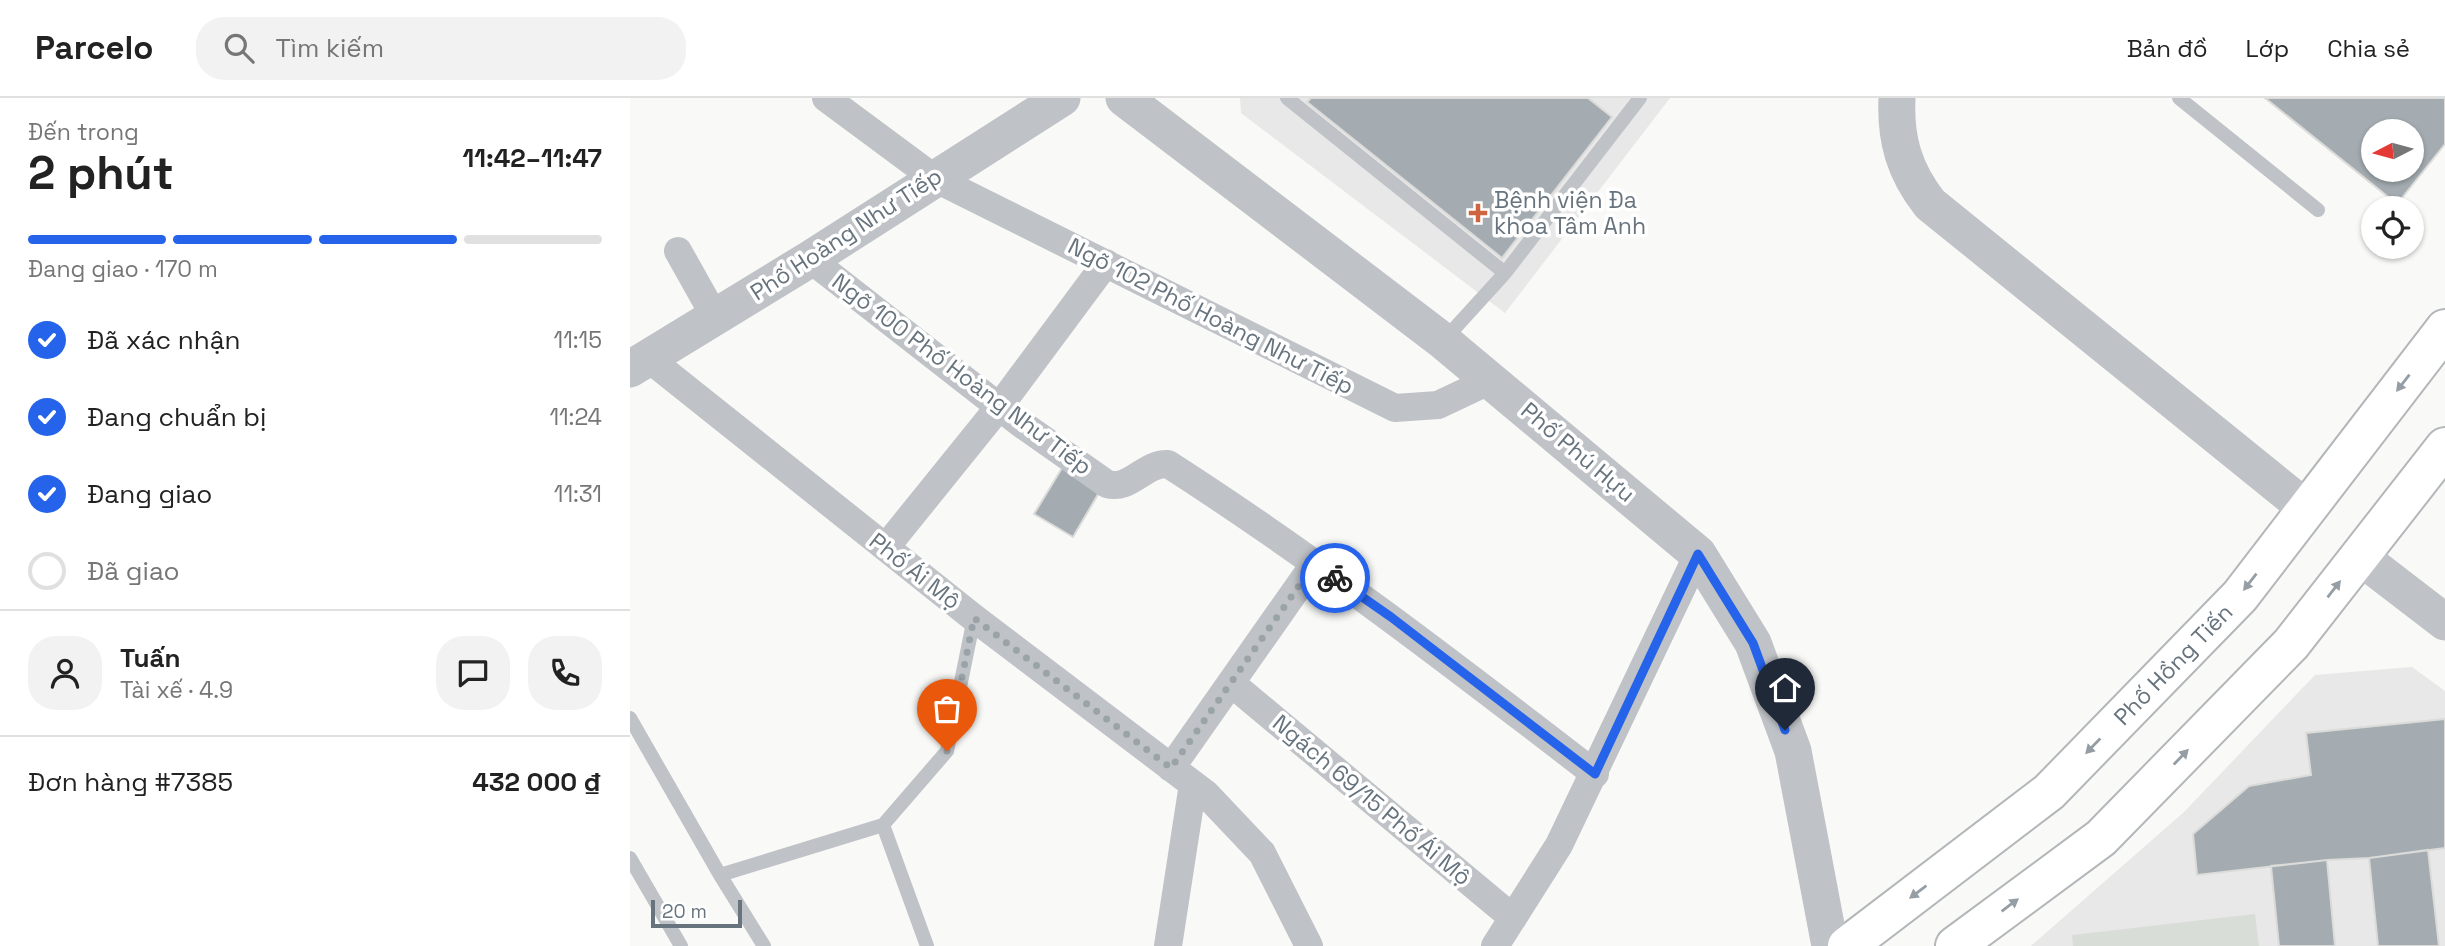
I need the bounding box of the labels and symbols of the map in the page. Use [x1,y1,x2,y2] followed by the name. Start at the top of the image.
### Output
[2361,119,2424,182] north arrow
[745,161,947,307] street label: Phố Hoàng Như Tiếp
[1494,185,1646,241] place label: Bệnh viện Đa khoa Tâm Anh
[1468,203,1488,223] marker: Bệnh viện Đa khoa Tâm Anh
[1063,231,1359,401] street label: Ngõ 102 Phố Hoàng Như Tiếp
[826,266,1098,482] street label: Ngõ 100 Phố Hoàng Như Tiếp
[2396,374,2411,392] one-way arrow
[1515,395,1641,509] street label: Phố Phú Hựu
[863,526,967,616] street label: Phố Ái Mộ
[1300,543,1370,613] courier
[2243,573,2258,591] one-way arrow
[2327,580,2341,598] one-way arrow
[2107,597,2239,732] street label: Phố Hồng Tiến
[1755,658,1815,730] pin
[917,679,977,751] pin
[1266,708,1478,892] street label: Ngách 69/15 Phố Ái Mộ
[2084,738,2101,755] one-way arrow
[2172,748,2189,765] one-way arrow
[1910,884,1928,899] one-way arrow
[651,897,742,929] scale bar
[2001,899,2019,913] one-way arrow

